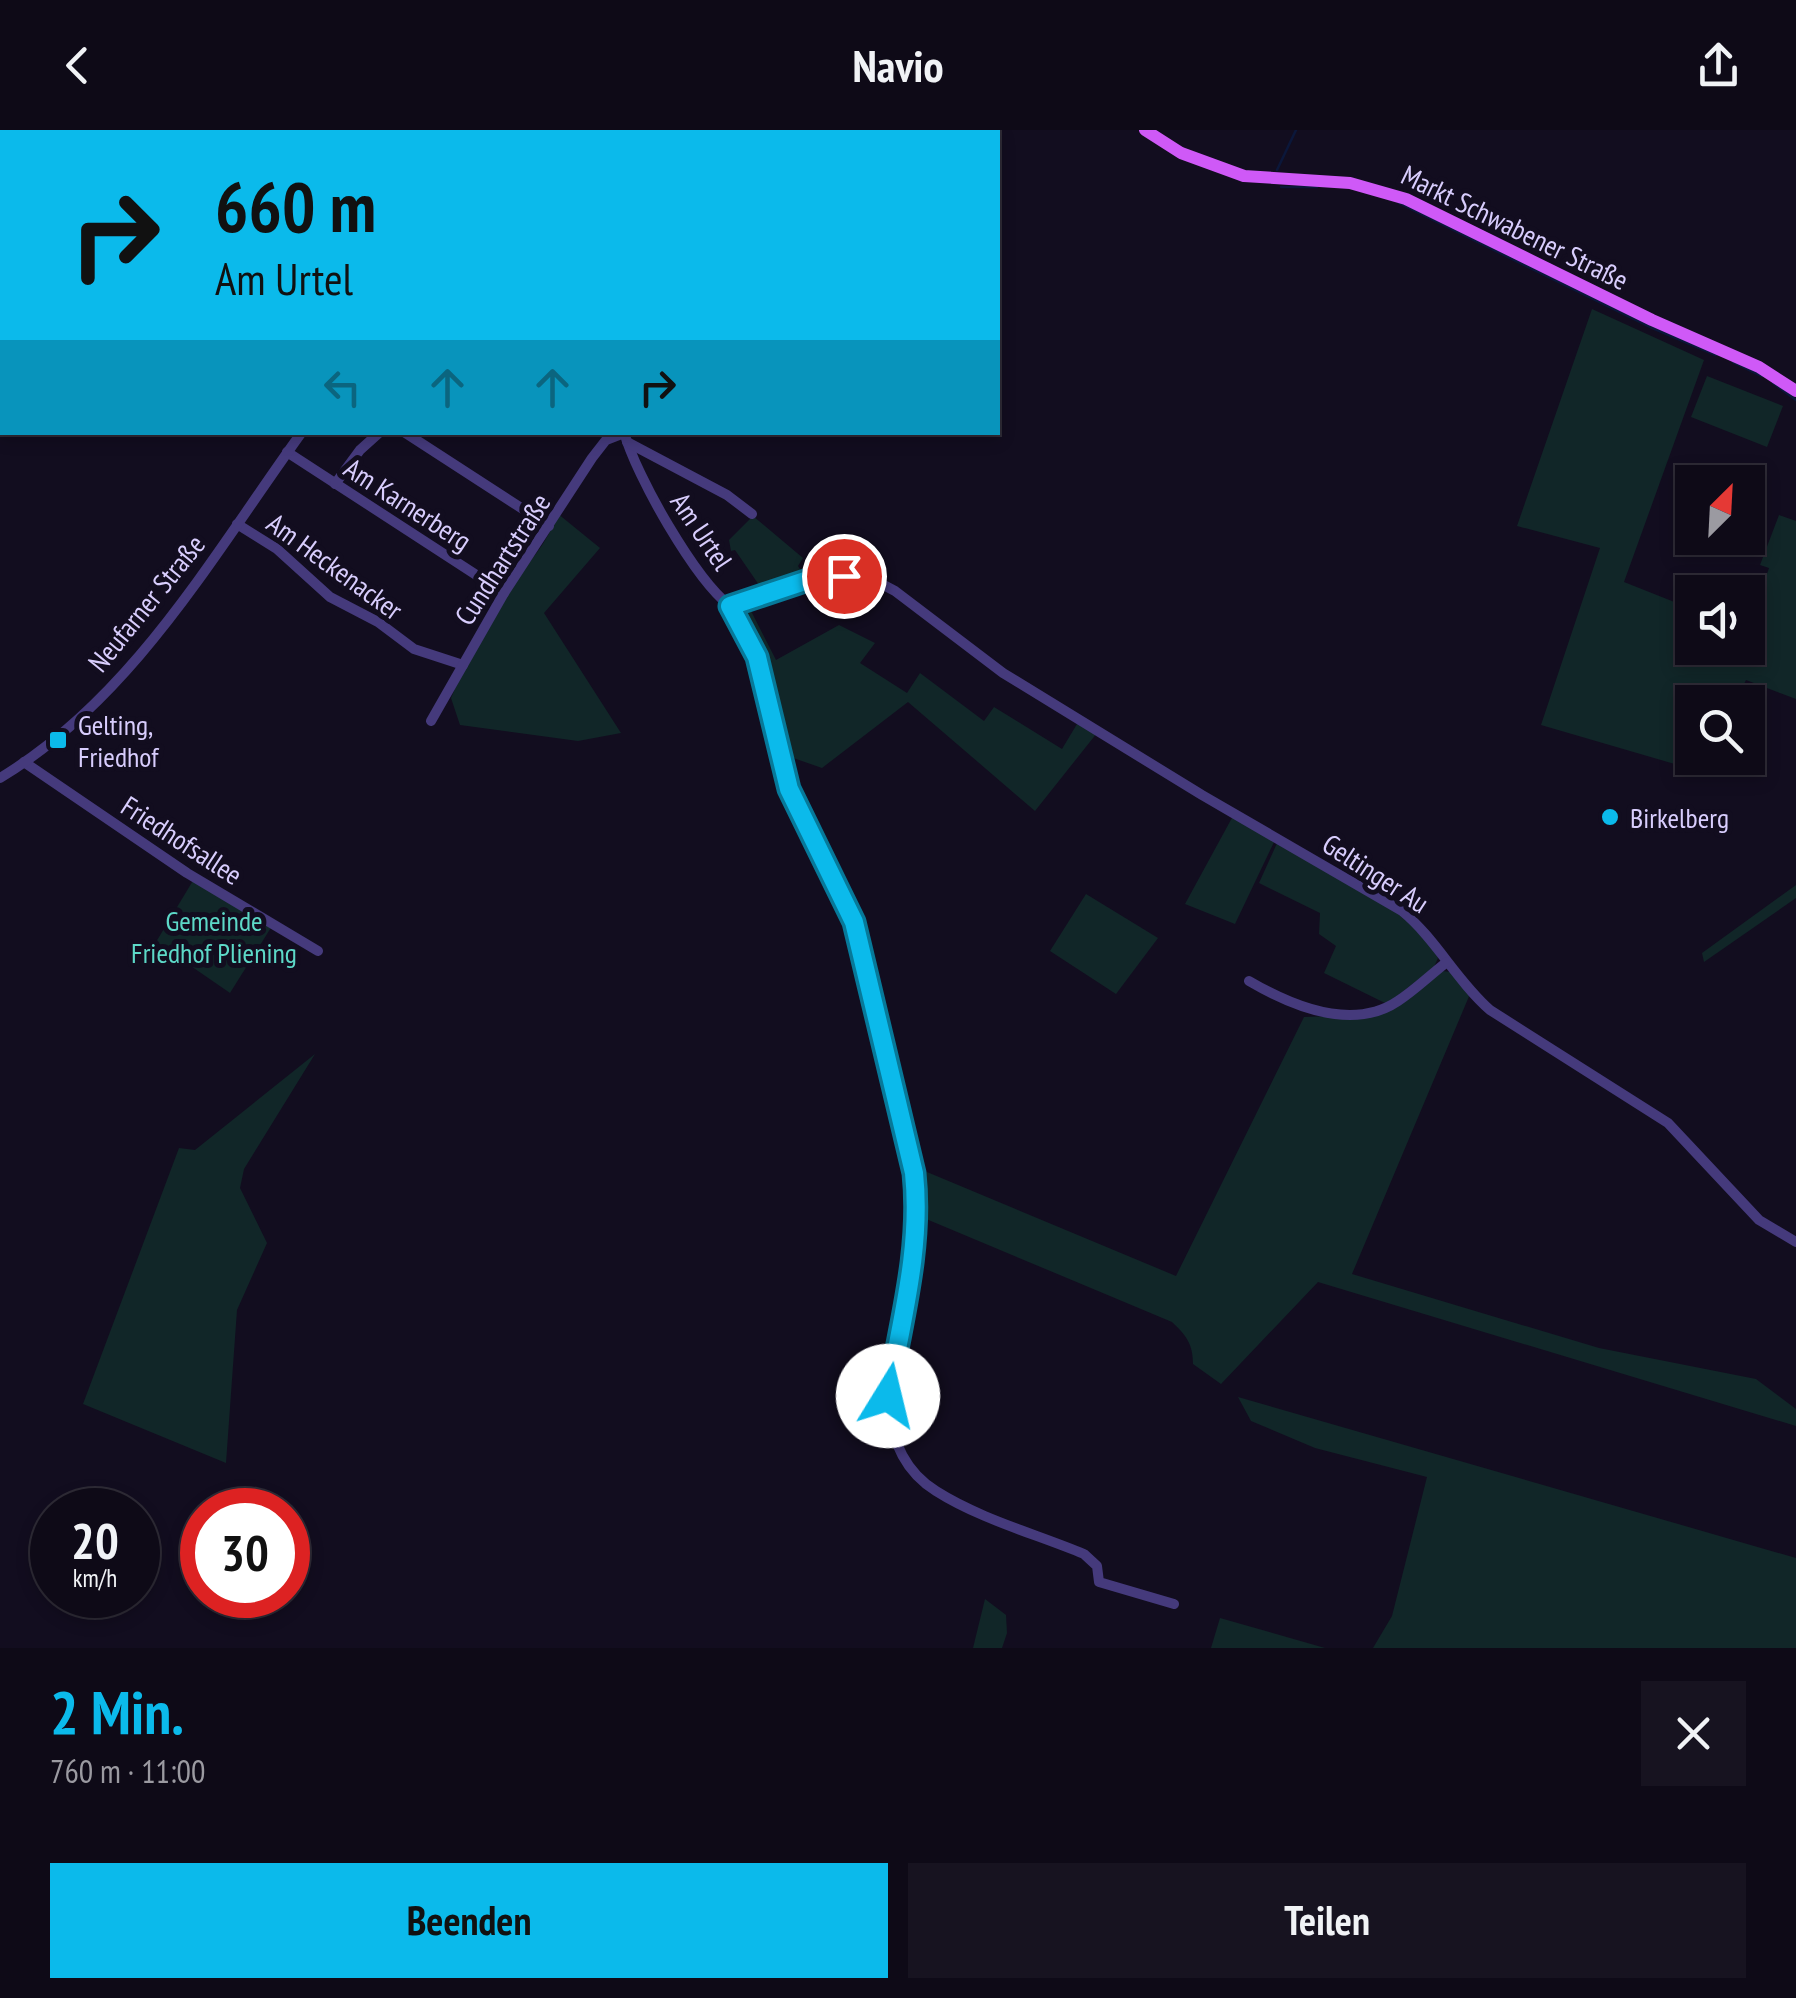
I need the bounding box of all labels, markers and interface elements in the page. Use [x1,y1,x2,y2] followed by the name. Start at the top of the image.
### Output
[853,36,944,94] text: Navio
[50,38,105,93] icon: back
[1691,38,1746,93] icon: share
[1395,156,1635,298] street label: Markt Schwabener Straße
[215,161,376,251] text: 660 m
[50,170,180,300] icon: right
[215,249,353,307] text: Am Urtel
[315,360,370,415] icon: left
[420,360,475,415] icon: ahead
[525,360,580,415] icon: ahead
[630,360,685,415] icon: right
[337,449,479,559] street label: Am Karnerberg
[1675,465,1765,555] north arrow
[1675,465,1765,775] map controls
[663,485,742,577] street label: Am Urtel
[446,486,558,632] street label: Cundhartstraße
[260,504,411,628] street label: Am Heckenacker
[79,527,213,679] street label: Neufarner Straße
[802,534,887,619] pin
[817,549,872,604] icon: arrive
[1675,575,1765,665] button: sound
[1675,685,1765,775] button: search
[78,706,160,775] place label: Gelting, Friedhof
[47,729,69,751] marker: Gelting, Friedhof
[114,787,250,893] street label: Friedhofsallee
[1630,799,1729,836] place label: Birkelberg
[1599,806,1621,828] marker: Birkelberg
[1316,825,1436,921] street label: Geltinger Au
[131,902,297,971] park label: Gemeinde Friedhof Pliening
[836,1344,940,1448] position arrow
[180,1488,310,1618] speed limit sign: 30
[71,1508,119,1573] text: 20
[73,1562,117,1594] text: km/h
[50,1673,184,1751] text: 2 Min.
[1641,1681,1746,1786] button: close
[50,1750,205,1792] text: 760 m · 11:00
[50,1863,888,1978] button: Beenden
[908,1863,1746,1978] button: Teilen

